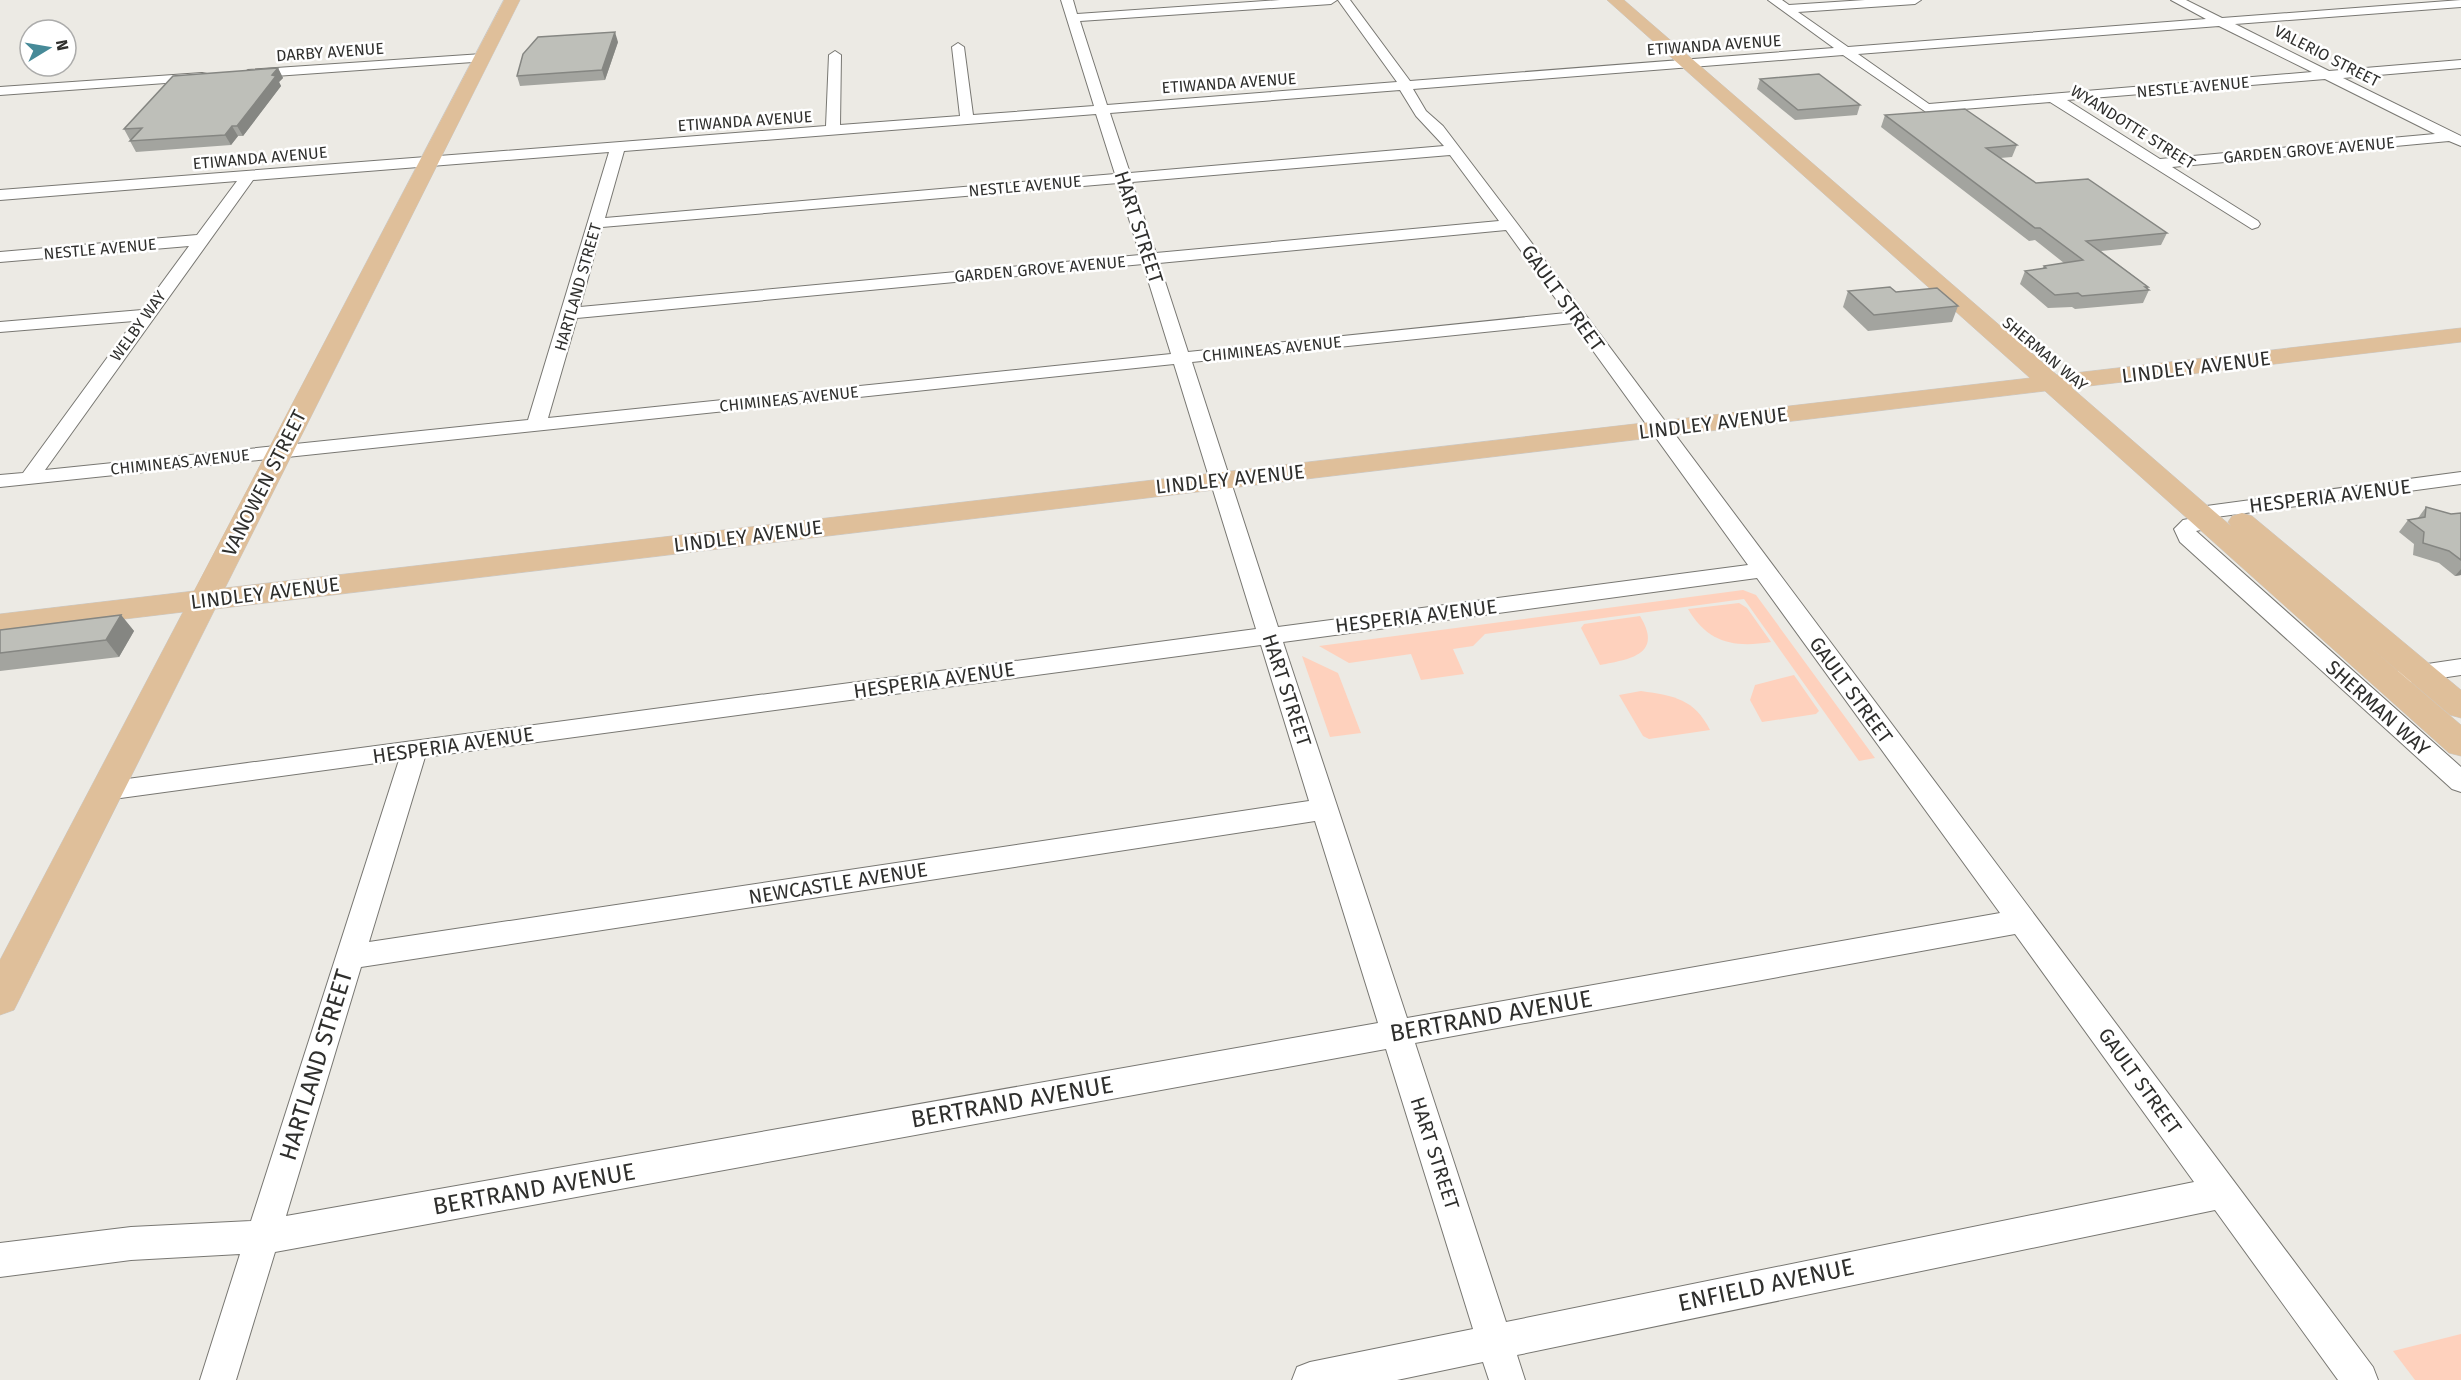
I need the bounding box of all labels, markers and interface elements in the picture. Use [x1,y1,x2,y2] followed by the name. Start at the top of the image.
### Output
[18,18,78,78] north arrow
[2271,21,2384,91] street label: VALERIO STREET
[1646,31,1782,59] street label: ETIWANDA AVENUE
[52,38,73,52] text: N
[276,39,384,65] street label: DARBY AVENUE
[1161,69,1297,97] street label: ETIWANDA AVENUE
[2136,73,2250,101] street label: NESTLE AVENUE
[2067,81,2199,173] street label: WYANDOTTE STREET
[677,107,813,135] street label: ETIWANDA AVENUE
[2223,133,2395,167] street label: GARDEN GROVE AVENUE
[192,143,328,173] street label: ETIWANDA AVENUE
[1110,168,1169,287] street label: HART STREET
[968,172,1082,200] street label: NESTLE AVENUE
[551,220,606,353] street label: HARTLAND STREET
[43,235,157,263] street label: NESTLE AVENUE
[1516,240,1610,356] street label: GAULT STREET
[954,252,1126,286] street label: GARDEN GROVE AVENUE
[106,287,170,365] street label: WELBY WAY
[1999,313,2091,395] street label: SHERMAN WAY
[1201,332,1343,366] street label: CHIMINEAS AVENUE
[2120,346,2272,388] street label: LINDLEY AVENUE
[718,382,860,416] street label: CHIMINEAS AVENUE
[1637,402,1789,444] street label: LINDLEY AVENUE
[217,405,311,560] street label: VANOWEN STREET
[109,445,251,479] street label: CHIMINEAS AVENUE
[1154,459,1306,499] street label: LINDLEY AVENUE
[2248,474,2412,518] street label: HESPERIA AVENUE
[672,515,824,557] street label: LINDLEY AVENUE
[189,572,341,614] street label: LINDLEY AVENUE
[1334,594,1498,638] street label: HESPERIA AVENUE
[1258,631,1317,750] street label: HART STREET
[1804,632,1898,748] street label: GAULT STREET
[2321,655,2435,761] street label: SHERMAN WAY
[852,657,1016,703] street label: HESPERIA AVENUE
[371,722,535,768] street label: HESPERIA AVENUE
[747,857,929,909] street label: NEWCASTLE AVENUE
[274,966,359,1164] street label: HARTLAND STREET
[1388,984,1594,1048] street label: BERTRAND AVENUE
[2093,1023,2187,1139] street label: GAULT STREET
[909,1070,1115,1134] street label: BERTRAND AVENUE
[1406,1094,1465,1213] street label: HART STREET
[431,1157,637,1221] street label: BERTRAND AVENUE
[1675,1253,1857,1317] street label: ENFIELD AVENUE

